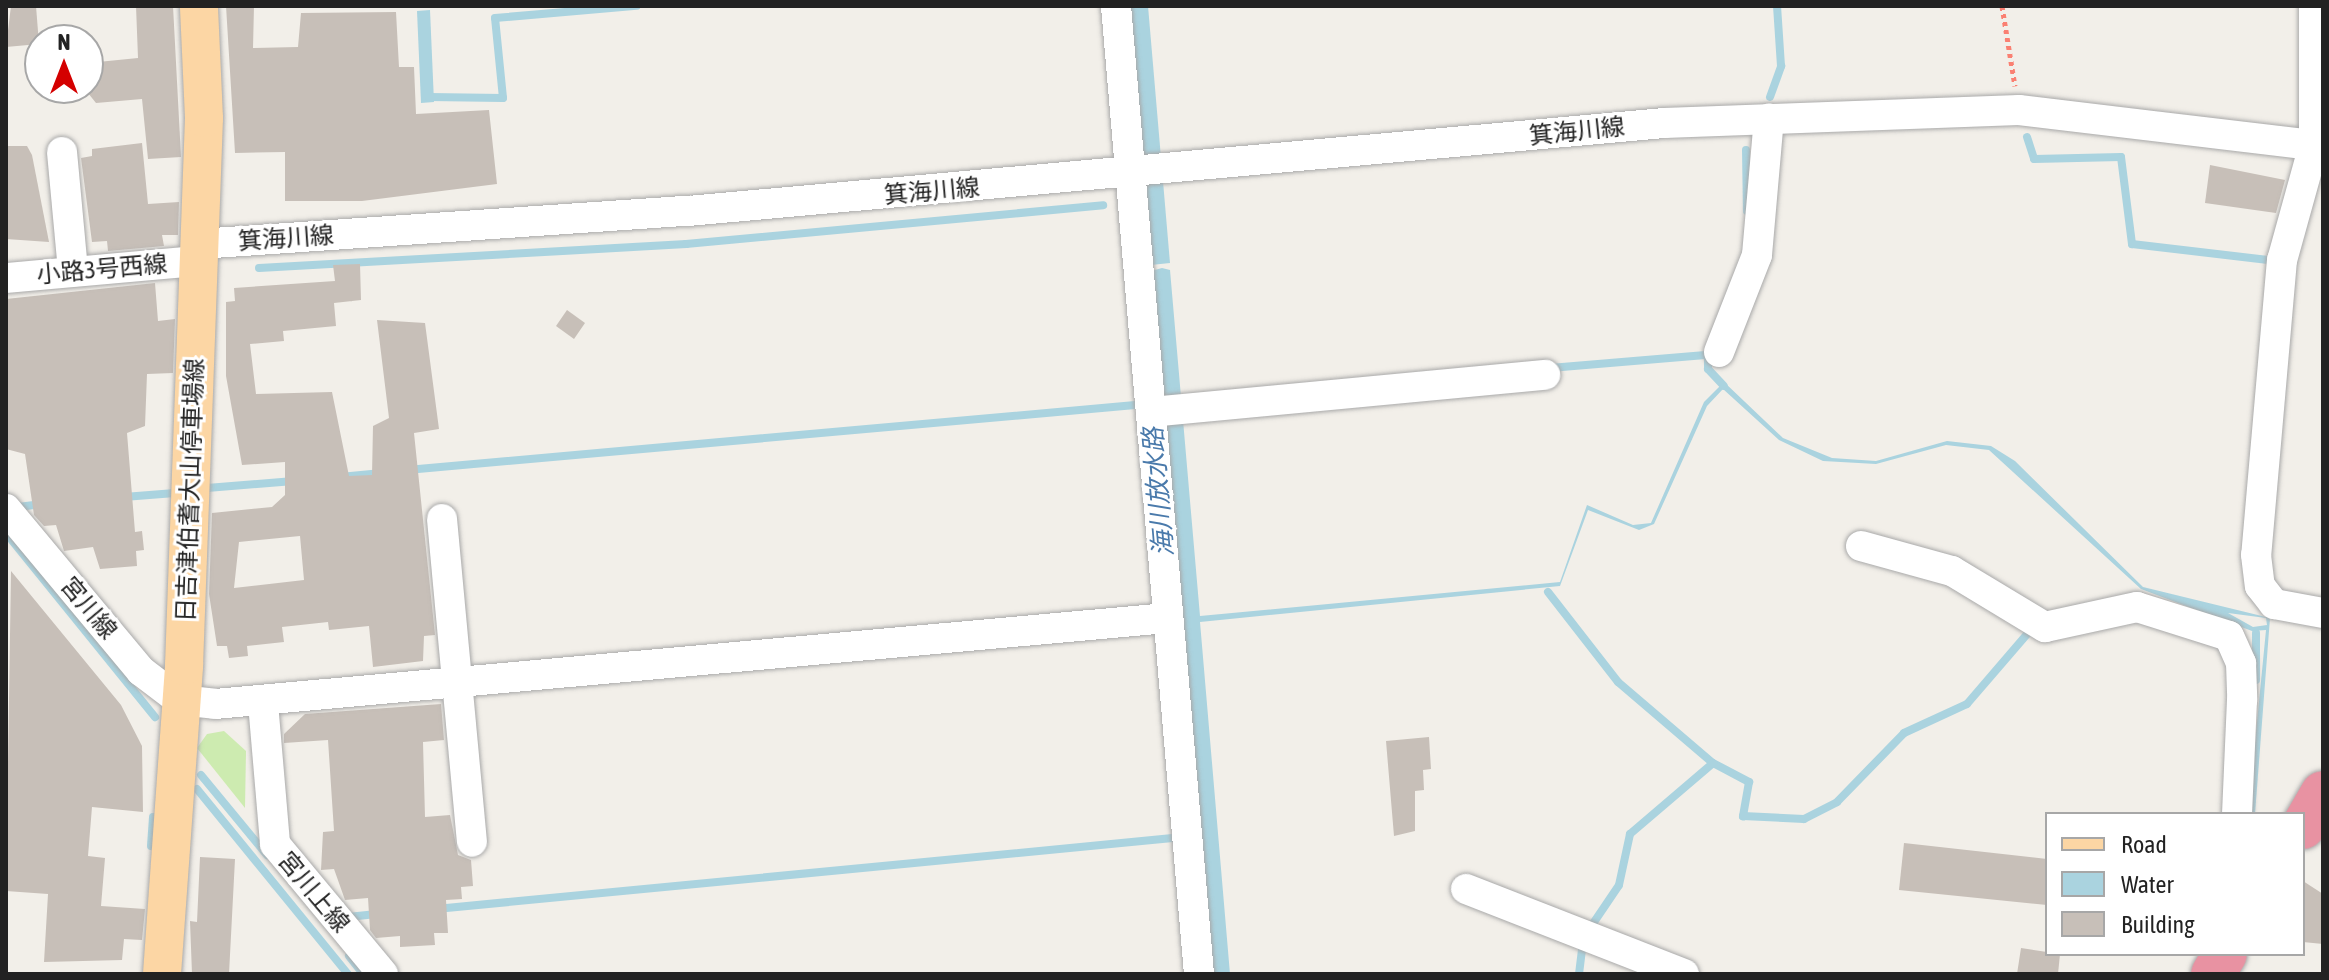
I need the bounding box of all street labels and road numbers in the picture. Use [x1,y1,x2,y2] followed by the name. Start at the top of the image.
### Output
[1528,112,1626,150] street label: 箕海川線
[883,172,981,210] street label: 箕海川線
[237,220,335,256] street label: 箕海川線
[35,249,169,289] street label: 小路3号西線
[171,358,209,622] street label: 日吉津伯耆大山停車場線
[55,571,123,645] street label: 宮川線
[272,846,356,938] street label: 宮川上線

